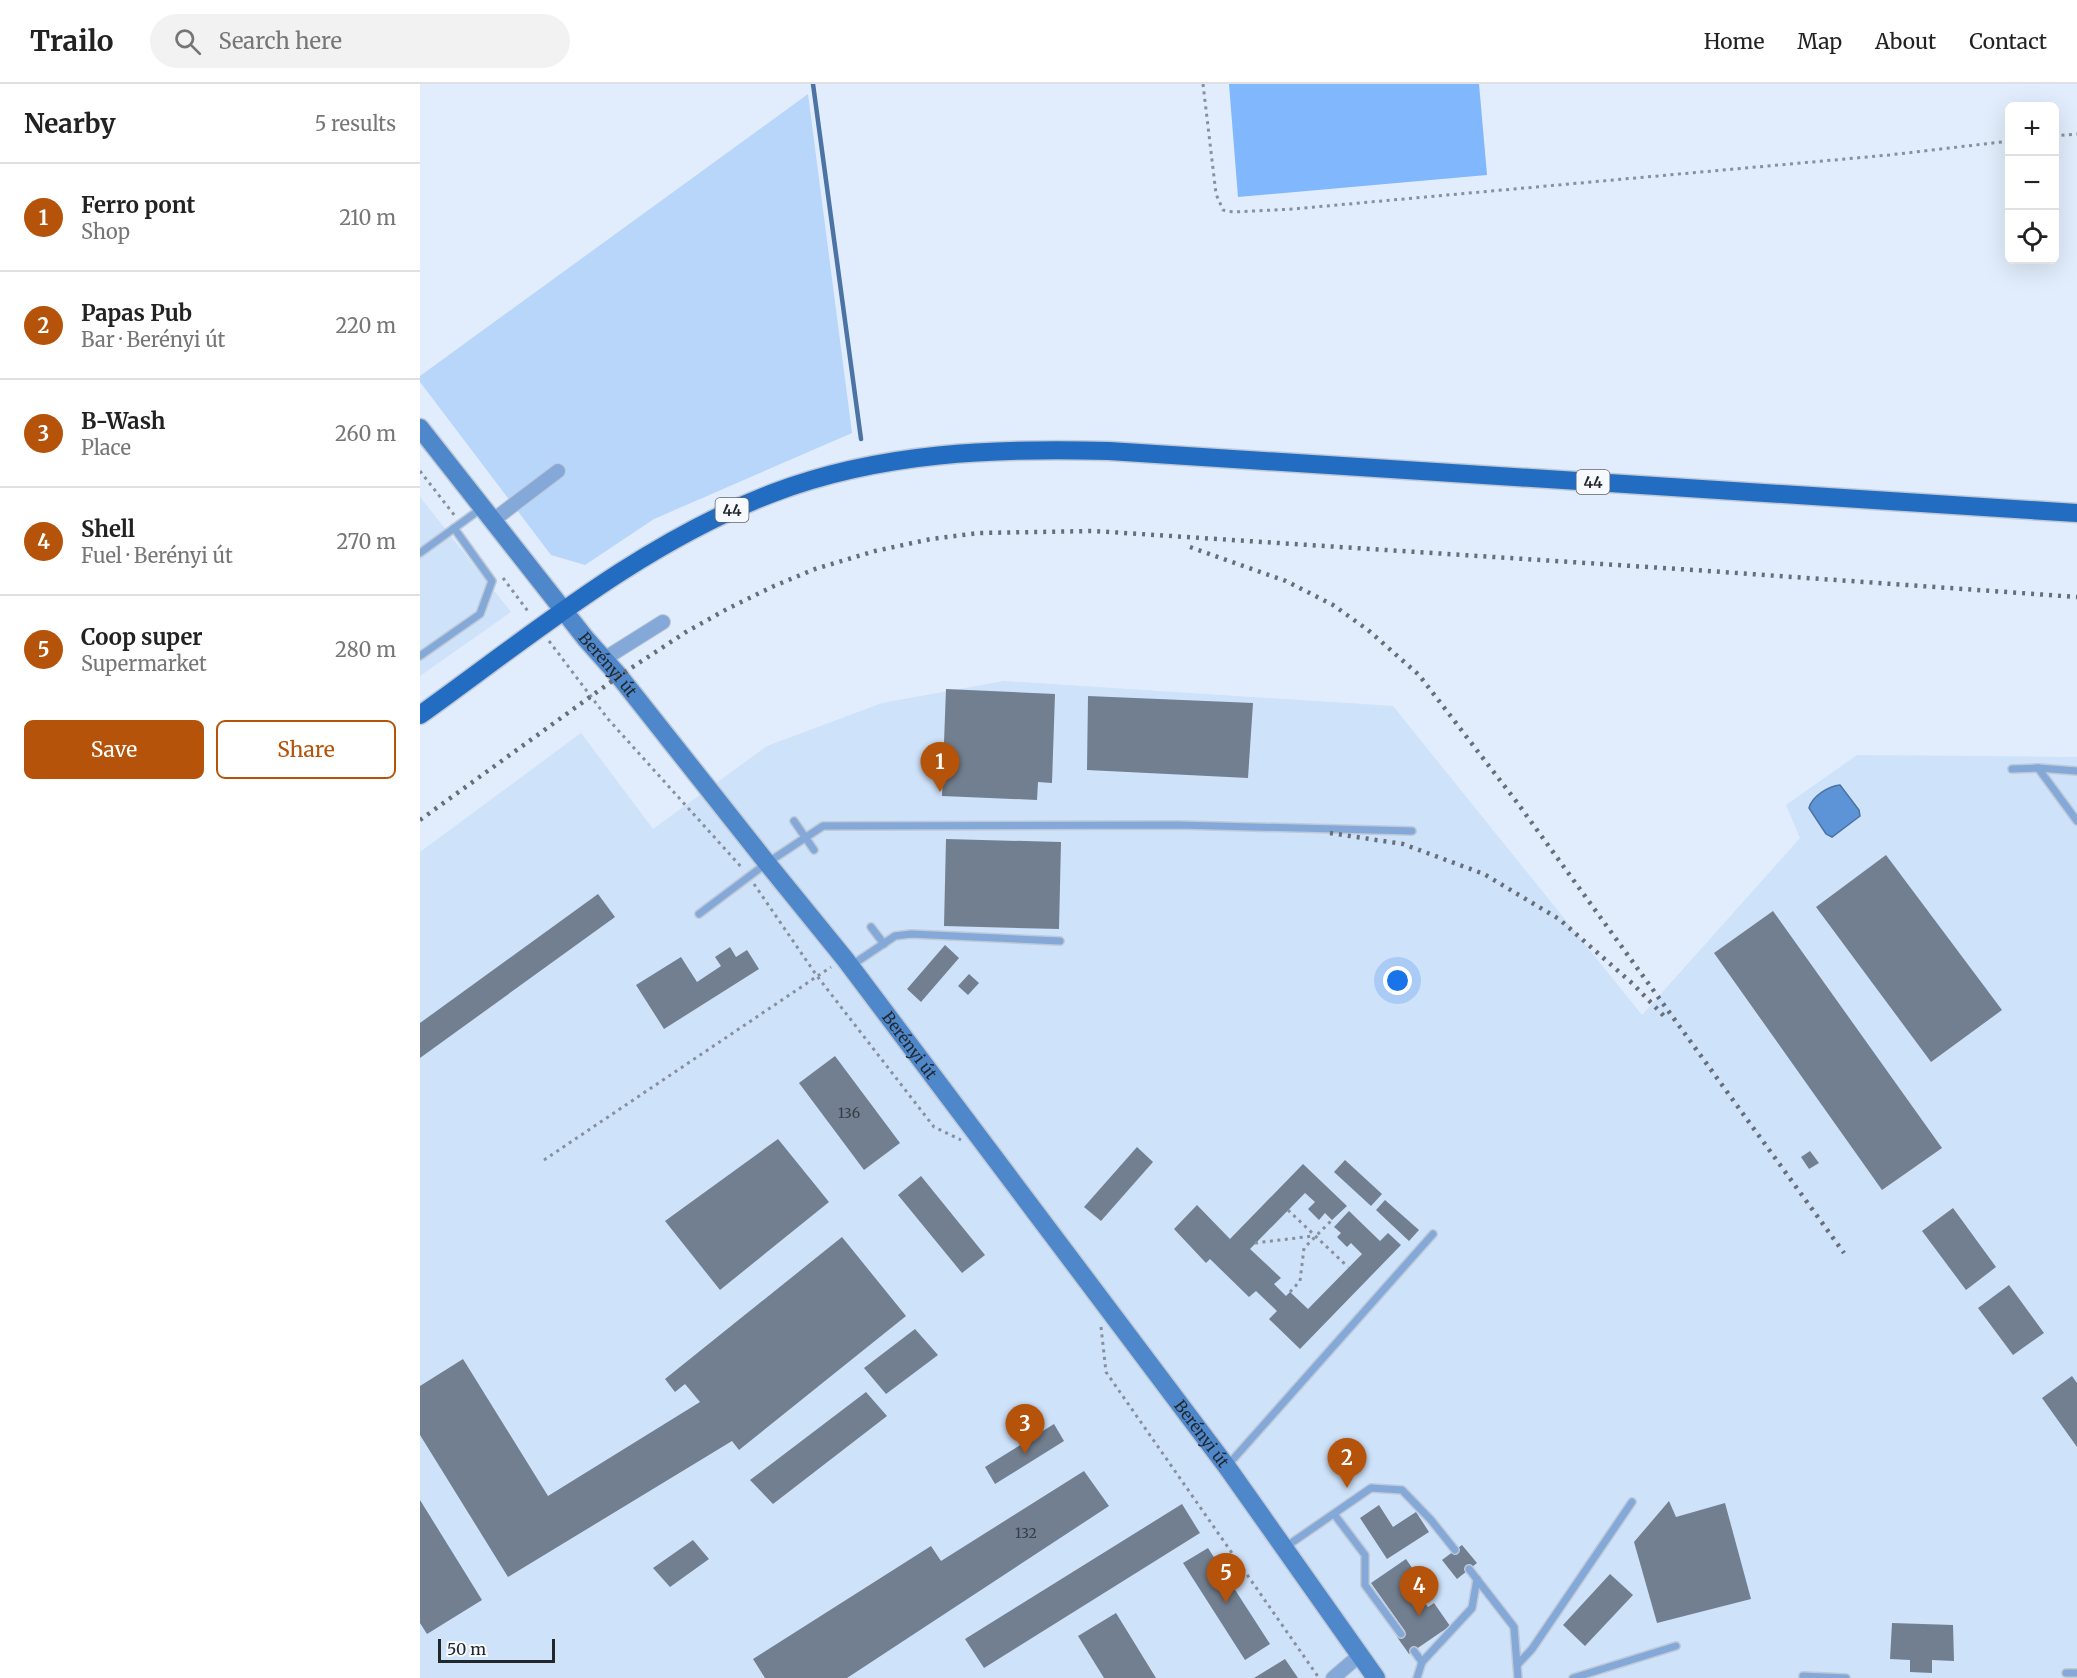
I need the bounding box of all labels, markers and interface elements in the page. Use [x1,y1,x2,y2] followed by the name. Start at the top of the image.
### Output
[150,14,570,68] search box
[30,23,114,59] text: Trailo
[171,25,204,58] icon: search
[219,27,342,55] text: Search here
[1704,28,1764,55] text: Home
[1797,28,1842,55] text: Map
[1875,28,1936,55] text: About
[1969,28,2047,55] text: Contact
[2005,102,2059,264] map controls
[2005,102,2059,156] button: +
[24,107,116,140] text: Nearby
[315,111,396,136] text: 5 results
[2005,156,2059,210] button: −
[81,191,195,219] text: Ferro pont
[39,205,48,230] text: 1
[339,205,396,230] text: 210 m
[2005,210,2059,264] button: locate
[81,219,130,244] text: Shop
[81,299,192,327] text: Papas Pub
[38,313,49,338] text: 2
[336,313,396,338] text: 220 m
[81,327,225,352] text: Bar · Berényi út
[81,407,165,435] text: B-Wash
[38,421,49,446] text: 3
[335,421,396,446] text: 260 m
[81,435,131,460] text: Place
[1576,470,1610,494] road number: 44
[716,498,748,522] road number: 44
[81,515,135,543] text: Shell
[37,529,50,554] text: 4
[336,529,396,554] text: 270 m
[81,543,233,568] text: Fuel · Berényi út
[81,623,203,651] text: Coop super
[574,628,642,701] street label: Berényi út
[38,637,49,662] text: 5
[335,637,396,662] text: 280 m
[81,651,207,676] text: Supermarket
[24,720,204,779] button: Save
[216,720,396,779] button: Share
[920,742,960,792] pin: 1
[1383,966,1412,995] your location
[878,1007,942,1083] street label: Berényi út
[838,1104,860,1122] house number: 136
[1170,1396,1234,1472] street label: Berényi út
[1006,1404,1044,1454] pin: 3
[1328,1438,1366,1488] pin: 2
[1015,1524,1037,1542] house number: 132
[1206,1554,1246,1603] pin: 5
[1400,1566,1438,1616] pin: 4
[438,1636,555,1664] scale bar
[447,1639,486,1659] text: 50 m

